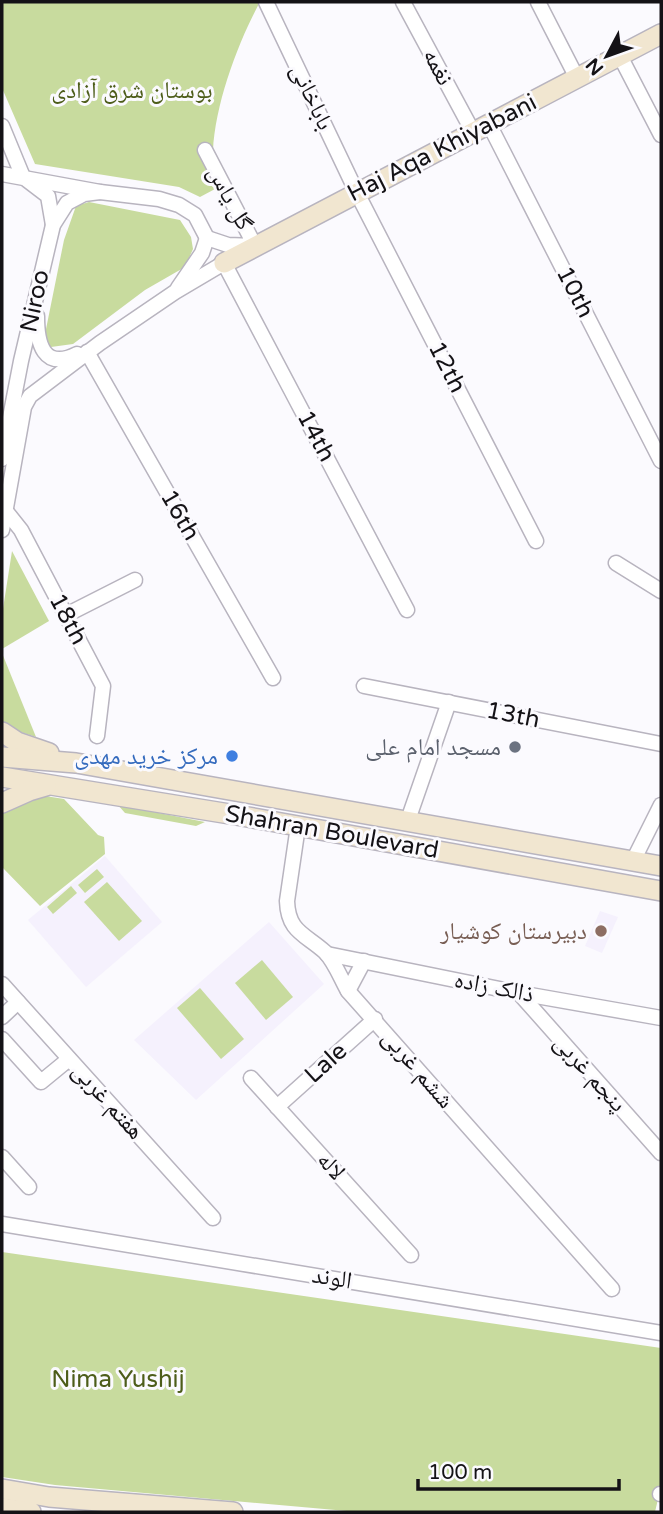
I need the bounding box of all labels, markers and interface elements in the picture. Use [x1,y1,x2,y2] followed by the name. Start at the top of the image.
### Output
[572,21,642,91] north arrow
[416,44,460,90] street label: نغمه
[582,54,608,79] text: N
[284,59,340,135] street label: باباخانی
[51,76,213,105] park label: بوستان شرق آزادی
[343,88,541,208] street label: Haj Aqa Khiyabani
[201,161,259,235] street label: گل یاس
[550,261,600,323] street label: 10th
[14,267,56,335] street label: Niroo
[422,336,472,398] street label: 12th
[291,405,341,467] street label: 14th
[154,484,206,546] street label: 16th
[43,588,93,650] street label: 18th
[484,696,542,734] street label: 13th
[365,733,501,763] place label: مسجد امام علی
[507,739,523,755] marker: مسجد امام علی
[74,742,218,771] place label: مرکز خرید مهدی
[224,748,240,764] marker: مرکز خرید مهدی
[223,799,441,865] street label: Shahran Boulevard
[439,917,587,946] place label: دبیرستان کوشیار
[593,923,609,939] marker: دبیرستان کوشیار
[452,965,536,1009] street label: ذالک زاده
[375,1023,460,1115] street label: ششم غربی
[547,1028,633,1119] street label: پنجم غربی
[299,1037,353,1089] street label: Lale
[65,1056,150,1146] street label: هفتم غربی
[311,1146,351,1186] street label: لاله
[310,1261,354,1295] street label: الوند
[51,1365,185,1394] park label: Nima Yushij
[418,1448,619,1492] scale bar
[428,1460,492,1485] text: 100 m

